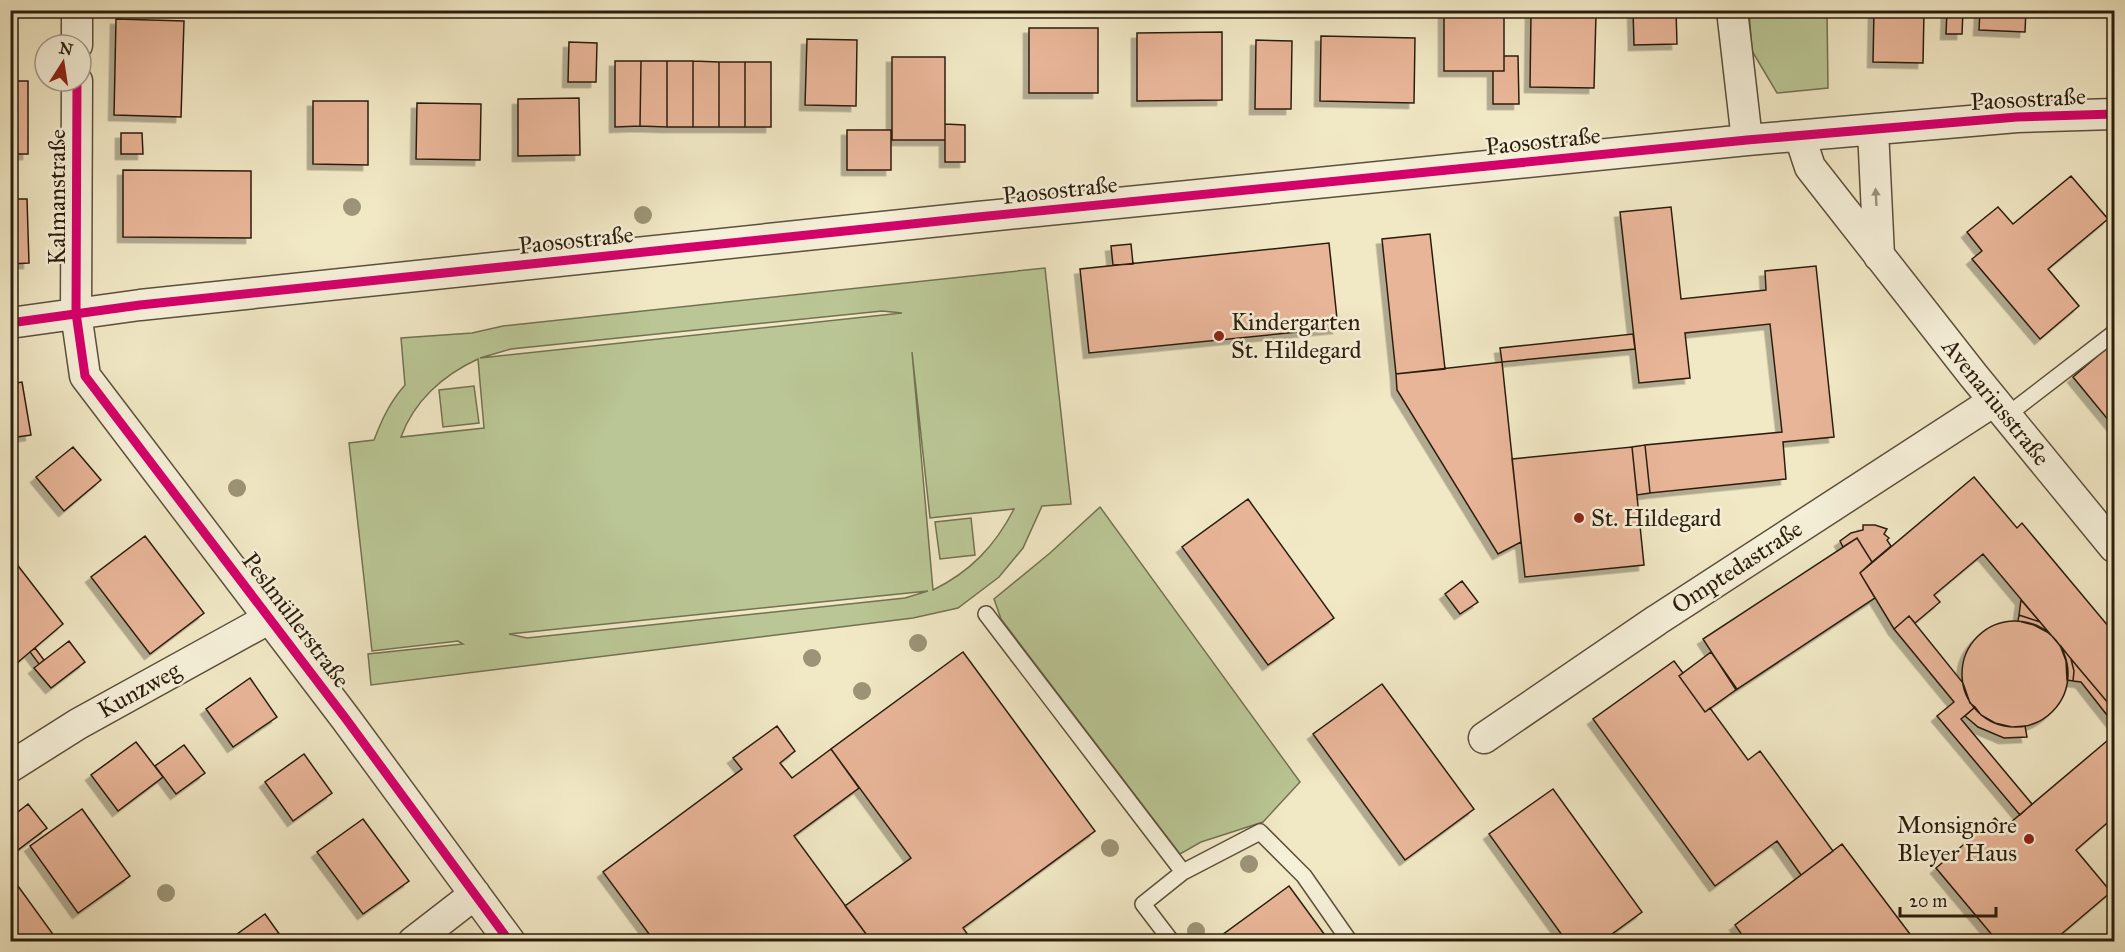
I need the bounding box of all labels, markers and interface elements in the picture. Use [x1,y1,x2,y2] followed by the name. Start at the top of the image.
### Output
[33,33,93,93] north arrow
[57,38,75,60] text: N
[1970,81,2086,117] street label: Paosostraße
[1484,120,1602,162] street label: Paosostraße
[42,129,72,265] street label: Kalmanstraße
[1001,169,1119,211] street label: Paosostraße
[1872,188,1881,207] one-way arrow
[517,219,635,261] street label: Paosostraße
[1231,307,1362,365] place label: Kindergarten St. Hildegard
[1212,329,1226,343] marker: Kindergarten St. Hildegard
[1935,331,2057,472] street label: Avenariusstraße
[1591,503,1722,533] place label: St. Hildegard
[1572,511,1586,525] marker: St. Hildegard
[1666,514,1808,620] street label: Omptedastraße
[235,546,357,694] street label: Peslmüllerstraße
[92,655,186,725] street label: Kunzweg
[1897,810,2017,868] place label: Monsignore Bleyer Haus
[2022,832,2036,846] marker: Monsignore Bleyer Haus
[1900,880,1996,918] scale bar
[1909,890,1947,912] text: 20 m

